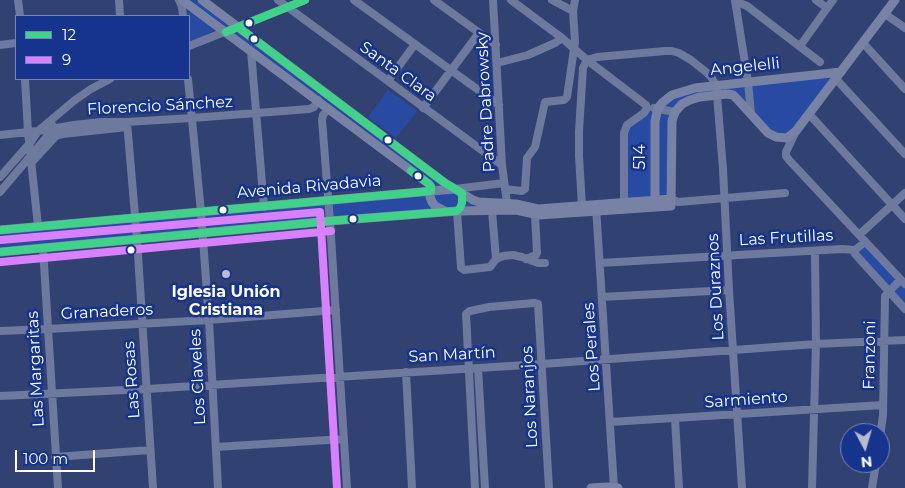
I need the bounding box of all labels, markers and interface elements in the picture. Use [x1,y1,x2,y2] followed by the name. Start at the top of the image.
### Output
[15,15,190,80] legend
[244,18,254,28] unlabelled marker
[62,25,76,44] text: 12
[473,31,499,173] street label: Padre Dabrowsky
[249,34,259,44] unlabelled marker
[356,38,440,106] street label: Santa Clara
[62,50,71,69] text: 9
[709,54,781,80] street label: Angelelli
[87,93,233,119] street label: Florencio Sánchez
[383,135,393,145] unlabelled marker
[630,144,650,170] street label: 514
[236,171,382,203] street label: Avenida Rivadavia
[413,171,423,181] unlabelled marker
[218,205,228,215] unlabelled marker
[348,214,358,224] unlabelled marker
[738,226,834,250] street label: Las Frutillas
[704,233,728,341] street label: Los Duraznos
[126,245,136,255] unlabelled marker
[220,268,232,280] marker: Iglesia Unión Cristiana
[171,282,281,320] place label: Iglesia Unión Cristiana
[60,300,154,324] street label: Granaderos
[579,302,605,392] street label: Los Perales
[23,311,49,427] street label: Las Margaritas
[860,320,880,390] street label: Franzoni
[186,328,210,426] street label: Los Claveles
[120,341,144,419] street label: Las Rosas
[408,343,496,367] street label: San Martín
[518,346,542,448] street label: Los Naranjos
[704,388,788,412] street label: Sarmiento
[840,423,890,473] north arrow
[18,440,98,472] scale bar
[23,449,68,468] text: 100 m
[860,452,873,471] text: N

